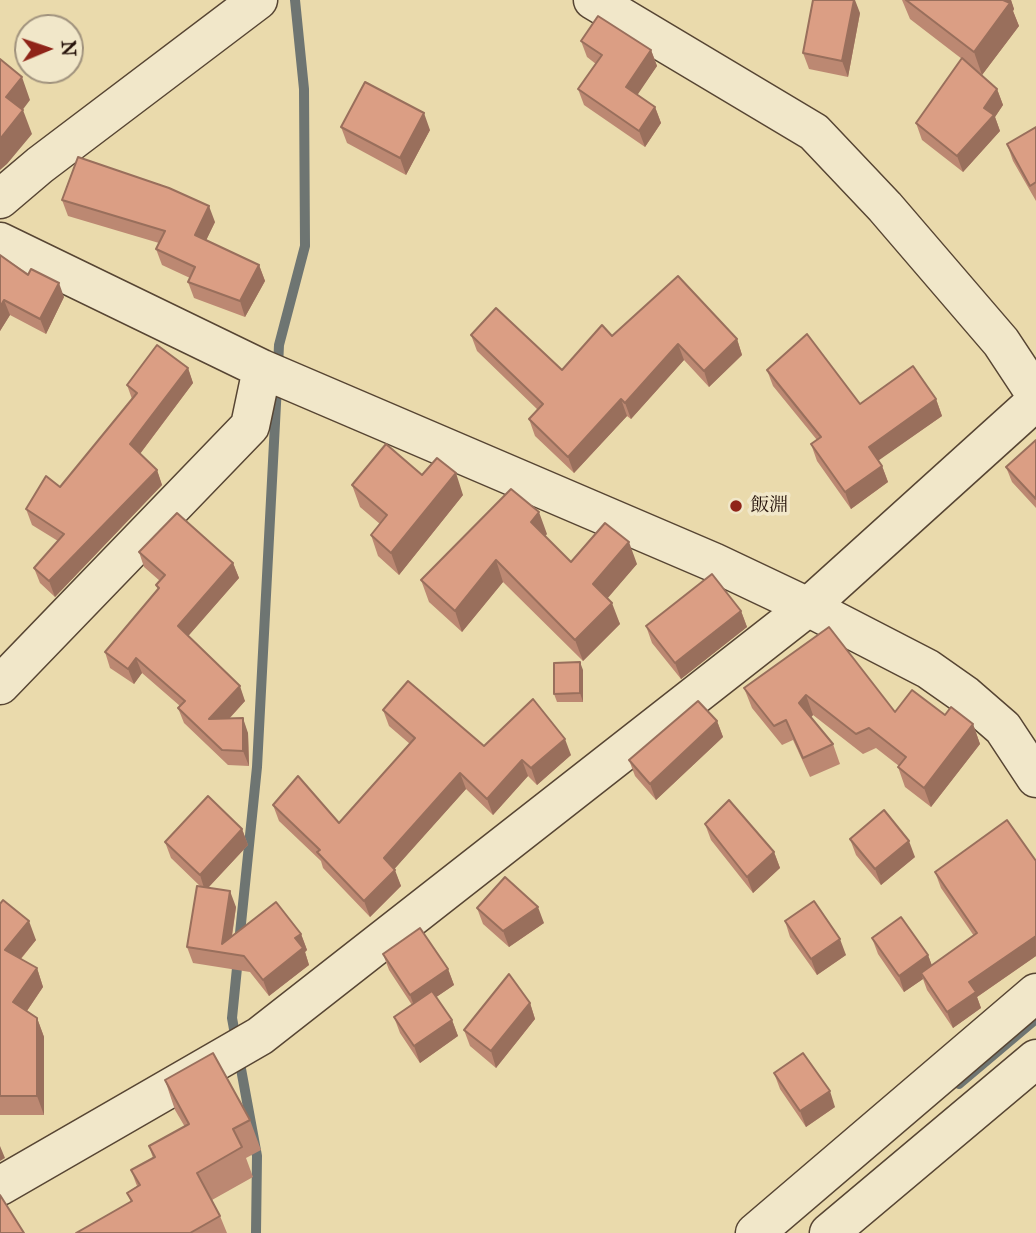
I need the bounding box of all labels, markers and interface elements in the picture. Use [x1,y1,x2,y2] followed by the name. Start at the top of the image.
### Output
[14,14,84,84] north arrow
[57,40,80,57] text: N
[750,495,788,517] place label: 飯淵
[728,498,744,514] marker: 飯淵

